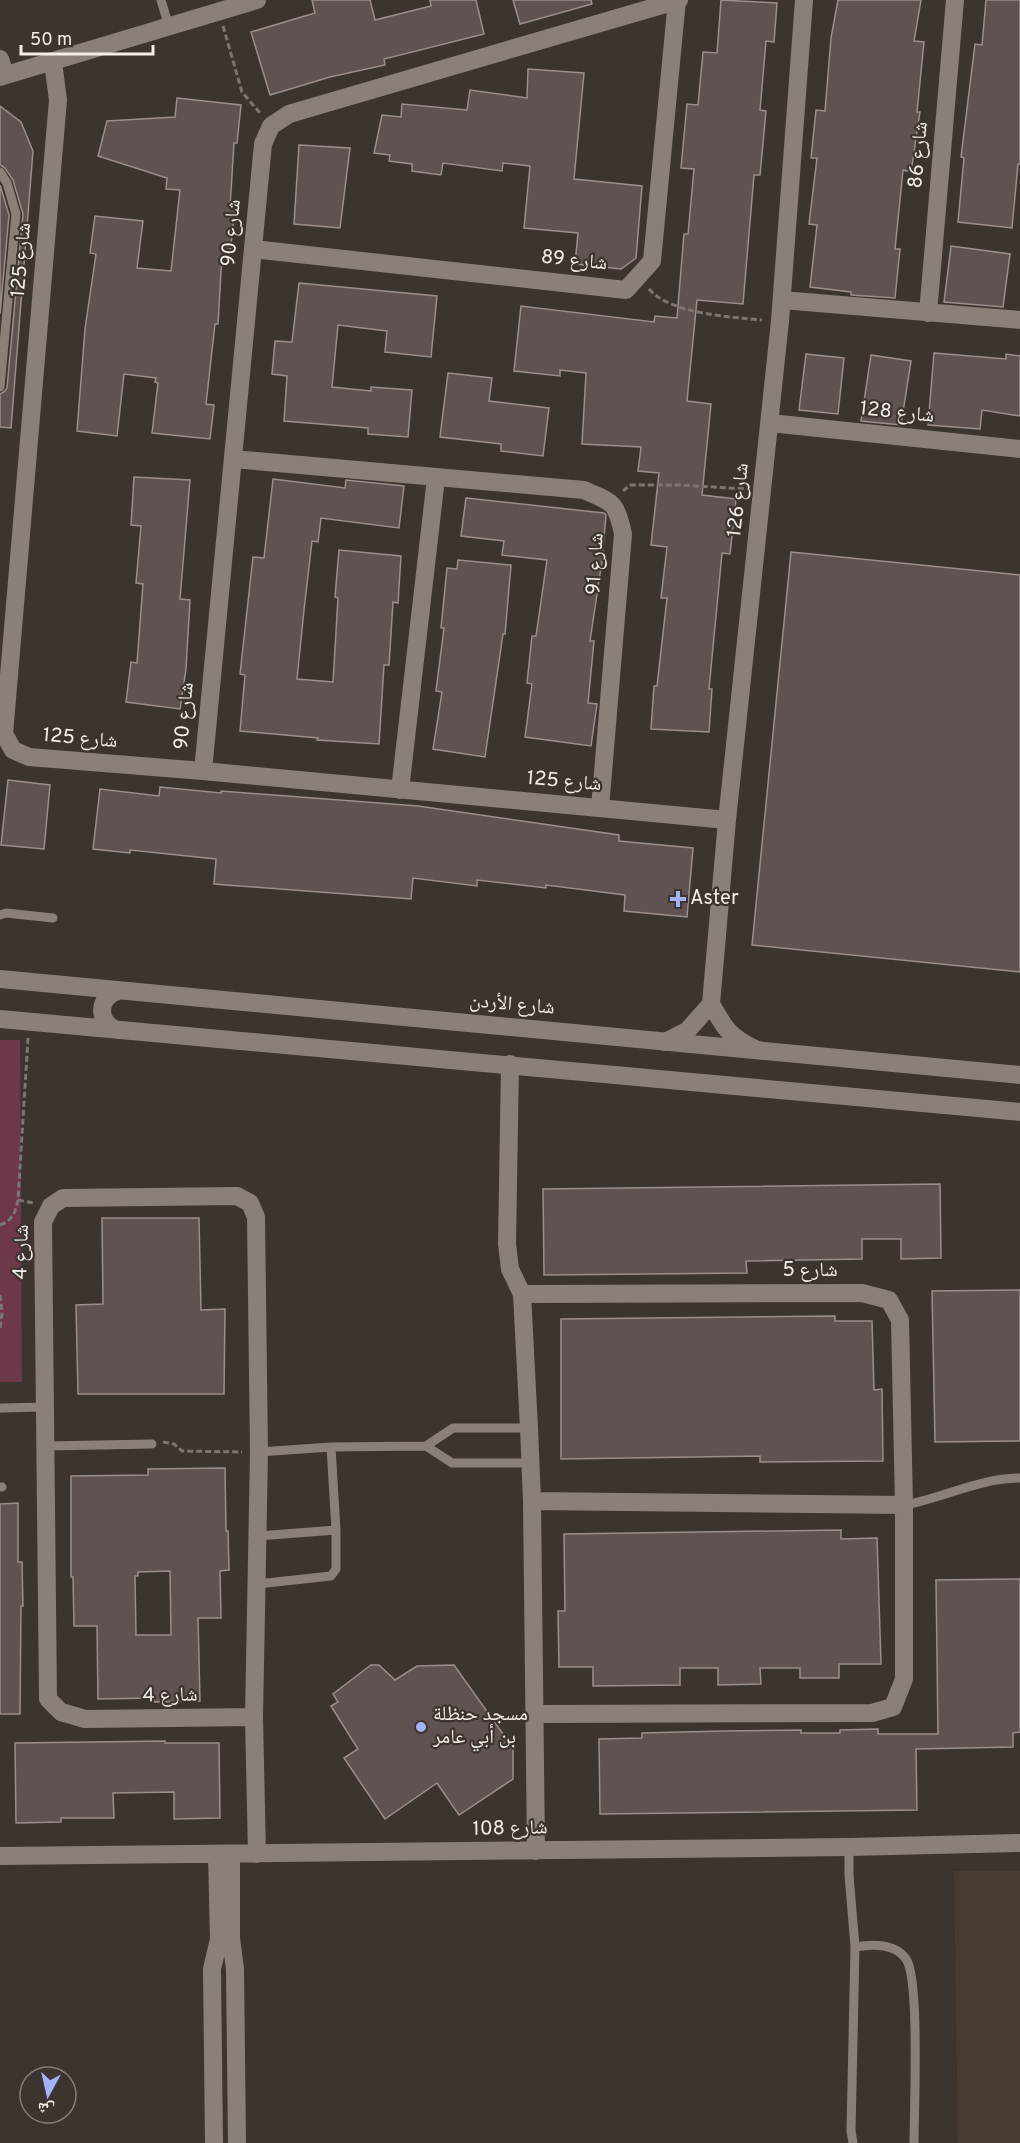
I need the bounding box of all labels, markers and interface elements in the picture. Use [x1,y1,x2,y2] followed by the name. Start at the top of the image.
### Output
[21,18,153,56] scale bar
[30,29,72,52] text: 50 m
[903,121,935,189] street label: شارع 86
[216,198,248,268] street label: شارع 90
[6,222,38,298] street label: شارع 125
[540,245,608,277] street label: شارع 89
[859,396,935,430] street label: شارع 128
[722,462,756,538] street label: شارع 126
[581,532,611,596] street label: شارع 91
[169,681,201,751] street label: شارع 90
[42,723,118,755] street label: شارع 125
[526,766,602,798] street label: شارع 125
[690,886,739,912] place label: Aster
[671,892,685,906] marker: Aster
[468,988,556,1022] street label: شارع الأردن
[8,1224,36,1280] street label: شارع 4
[782,1258,838,1284] street label: شارع 5
[142,1683,198,1709] street label: شارع 4
[432,1702,528,1752] place label: مسجد حنظلة بن أبي عامر
[414,1720,428,1734] marker: مسجد حنظلة بن أبي عامر
[472,1815,548,1843] street label: شارع 108
[18,2065,78,2125] north arrow
[36,2097,56,2119] text: ش

